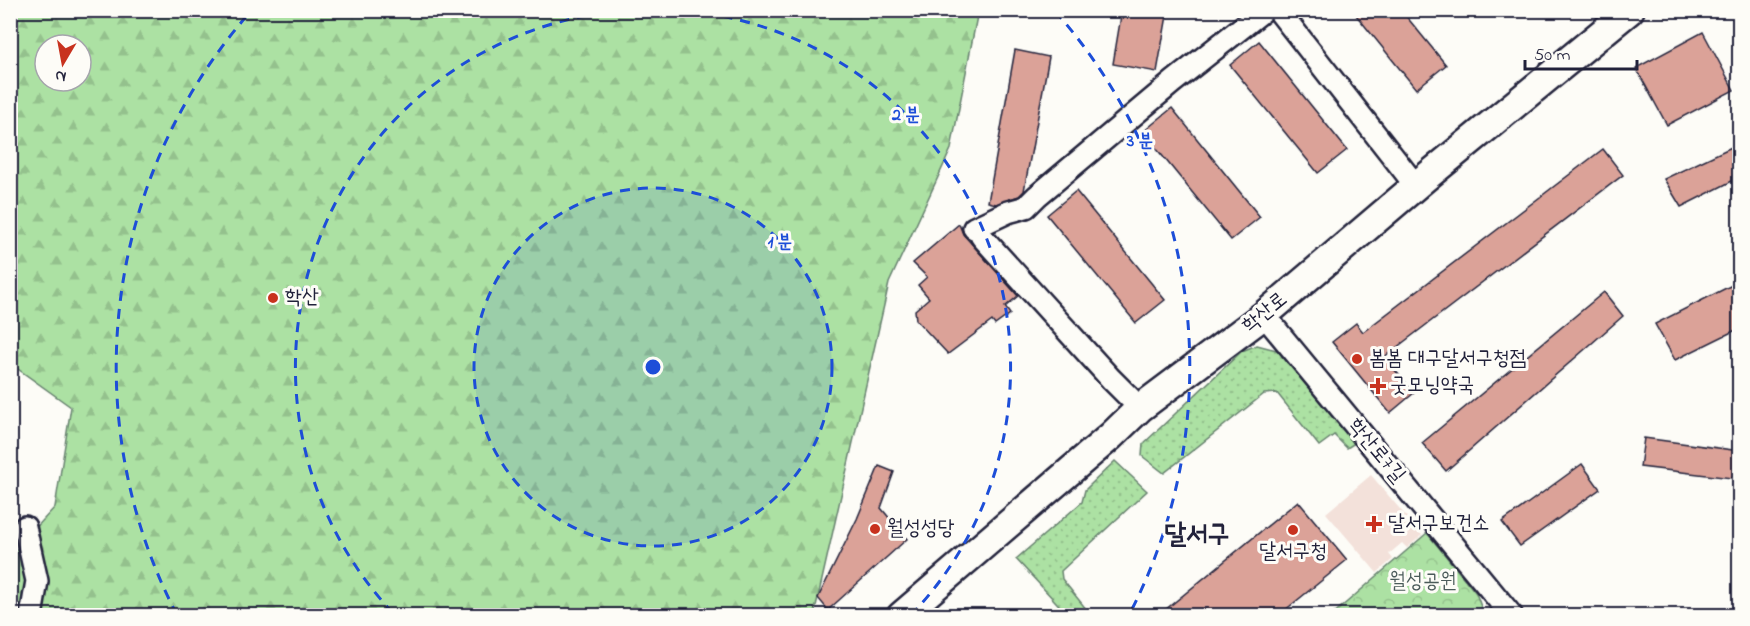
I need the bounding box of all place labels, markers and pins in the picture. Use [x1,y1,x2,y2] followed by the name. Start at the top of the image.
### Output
[285,283,319,313] place label: 학산
[266,291,280,305] marker: 학산
[1369,344,1526,374] place label: 봄봄 대구달서구청점
[1350,352,1364,366] marker: 봄봄 대구달서구청점
[643,357,663,377] centre of rings
[1390,371,1475,401] place label: 굿모닝약국
[1371,379,1385,393] marker: 굿모닝약국
[1388,509,1489,539] place label: 달서구보건소
[887,514,955,544] place label: 월성성당
[1365,515,1383,533] marker: 달서구보건소
[868,522,882,536] marker: 월성성당
[1286,523,1300,537] marker: 달서구청
[1259,537,1327,567] place label: 달서구청

